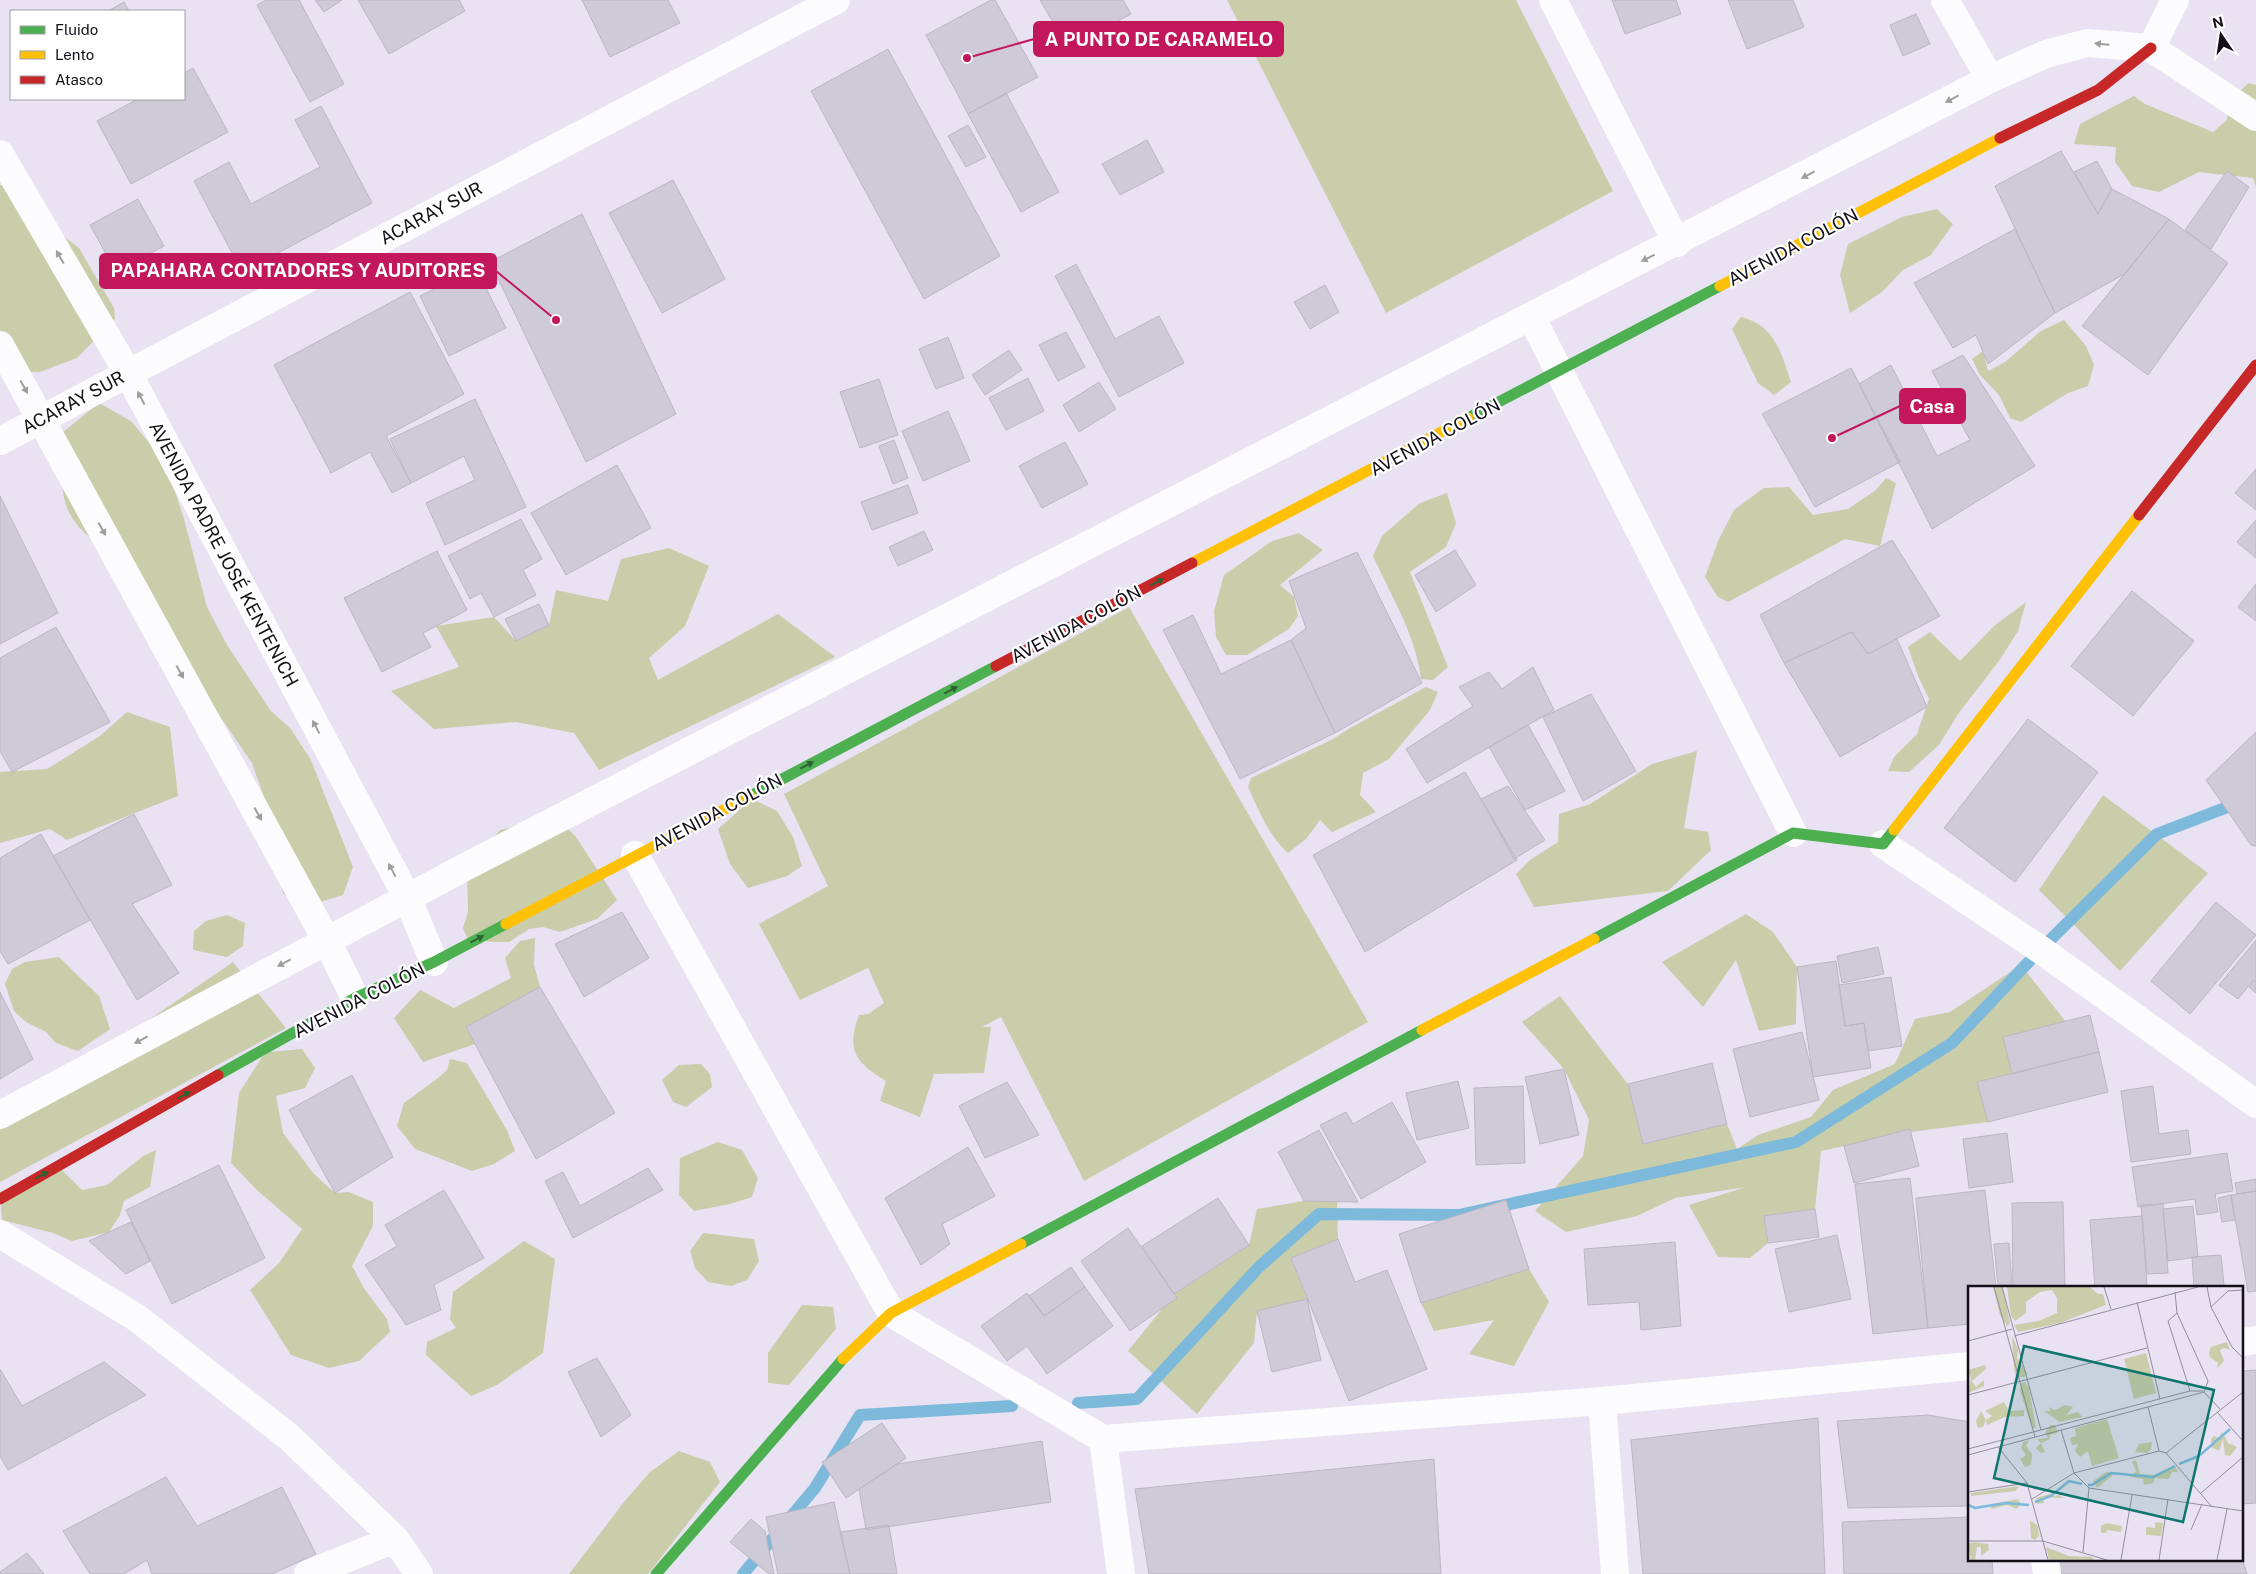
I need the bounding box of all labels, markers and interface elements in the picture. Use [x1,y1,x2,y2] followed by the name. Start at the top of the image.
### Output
[10,10,185,100] legend
[2196,10,2246,60] north arrow
[2211,13,2225,31] text: N
[55,21,98,38] text: Fluido
[1034,22,1283,56] callout: A PUNTO DE CARAMELO
[1045,28,1273,50] text: A PUNTO DE CARAMELO
[2094,40,2110,48] one-way arrow
[55,46,94,63] text: Lento
[55,71,103,88] text: Atasco
[1945,95,1959,103] one-way arrow
[1801,171,1815,179] one-way arrow
[376,177,486,249] street label: ACARAY SUR
[1724,203,1862,290] street label: AVENIDA COLÓN
[56,250,65,264] one-way arrow
[100,254,496,288] callout: PAPAHARA CONTADORES Y AUDITORES
[1641,254,1656,262] one-way arrow
[111,259,485,281] text: PAPAHARA CONTADORES Y AUDITORES
[18,366,128,438] street label: ACARAY SUR
[19,381,28,394] one-way arrow
[1900,389,1965,423] callout: Casa
[137,391,145,405] one-way arrow
[1366,393,1504,480] street label: AVENIDA COLÓN
[1910,395,1954,417] text: Casa
[145,418,304,690] street label: AVENIDA PADRE JOSÉ KENTENICH
[98,522,106,537] one-way arrow
[1149,578,1164,586] one-way arrow
[1007,580,1145,667] street label: AVENIDA COLÓN
[176,665,184,679] one-way arrow
[943,686,958,694] one-way arrow
[312,719,320,734] one-way arrow
[799,761,814,769] one-way arrow
[648,768,786,855] street label: AVENIDA COLÓN
[254,808,263,821] one-way arrow
[388,863,397,877] one-way arrow
[470,935,485,943] one-way arrow
[289,957,428,1042] street label: AVENIDA COLÓN
[278,959,291,968] one-way arrow
[134,1036,148,1044] one-way arrow
[176,1091,191,1099] one-way arrow
[35,1171,50,1179] one-way arrow
[1968,1286,2244,1562] inset map

